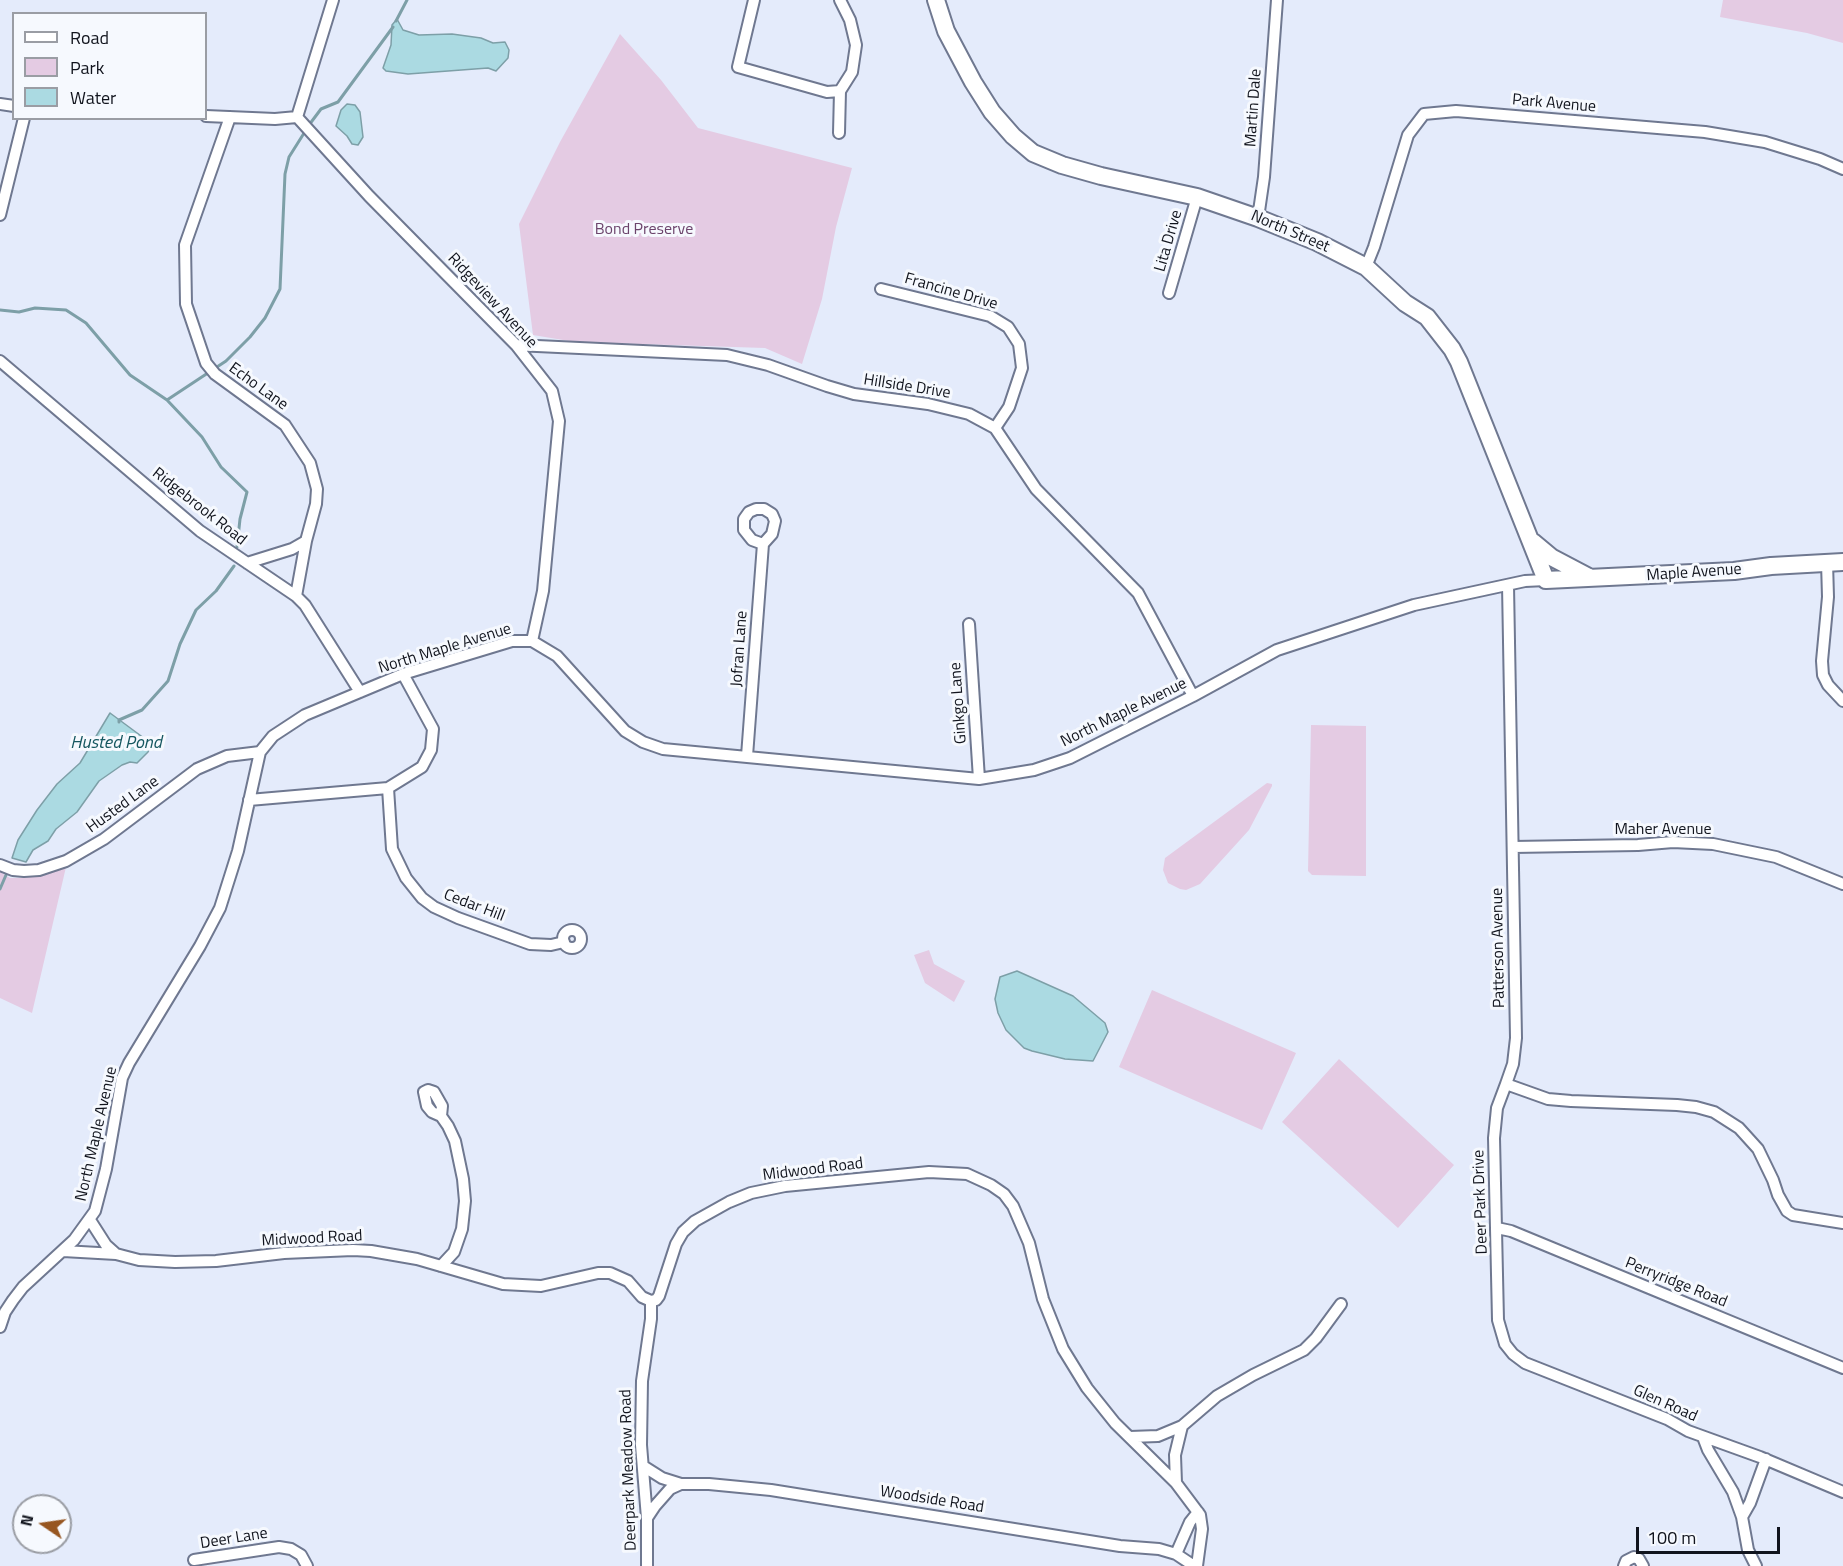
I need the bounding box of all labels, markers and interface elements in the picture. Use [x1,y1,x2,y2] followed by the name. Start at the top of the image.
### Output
[12,12,207,120] legend
[70,24,109,51] text: Road
[70,54,104,81] text: Park
[1242,68,1266,148] street label: Martin Dale
[70,84,116,111] text: Water
[1511,91,1597,117] street label: Park Avenue
[1248,207,1332,257] street label: North Street
[1151,208,1187,274] street label: Lita Drive
[595,220,693,240] park label: Bond Preserve
[443,249,541,353] street label: Ridgeview Avenue
[902,270,1000,314] street label: Francine Drive
[225,359,291,415] street label: Echo Lane
[862,371,952,403] street label: Hillside Drive
[148,464,250,550] street label: Ridgebrook Road
[1646,560,1742,586] street label: Maple Avenue
[728,610,752,688] street label: Jofran Lane
[376,620,514,678] street label: North Maple Avenue
[947,661,971,745] street label: Ginkgo Lane
[1058,674,1190,752] street label: North Maple Avenue
[70,733,162,755] water label: Husted Pond
[83,772,163,838] street label: Husted Lane
[1614,820,1712,840] street label: Maher Avenue
[441,886,507,926] street label: Cedar Hill
[1488,888,1510,1008] street label: Patterson Avenue
[72,1065,122,1203] street label: North Maple Avenue
[1470,1149,1492,1255] street label: Deer Park Drive
[762,1154,864,1186] street label: Midwood Road
[261,1227,363,1251] street label: Midwood Road
[1622,1254,1730,1312] street label: Perryridge Road
[1630,1381,1700,1427] street label: Glen Road
[617,1389,641,1551] street label: Deerpark Meadow Road
[879,1482,985,1518] street label: Woodside Road
[12,1494,72,1554] north arrow
[13,1512,39,1529] text: N
[1639,1515,1783,1553] scale bar
[199,1524,269,1554] street label: Deer Lane
[1647,1524,1696,1551] text: 100 m

